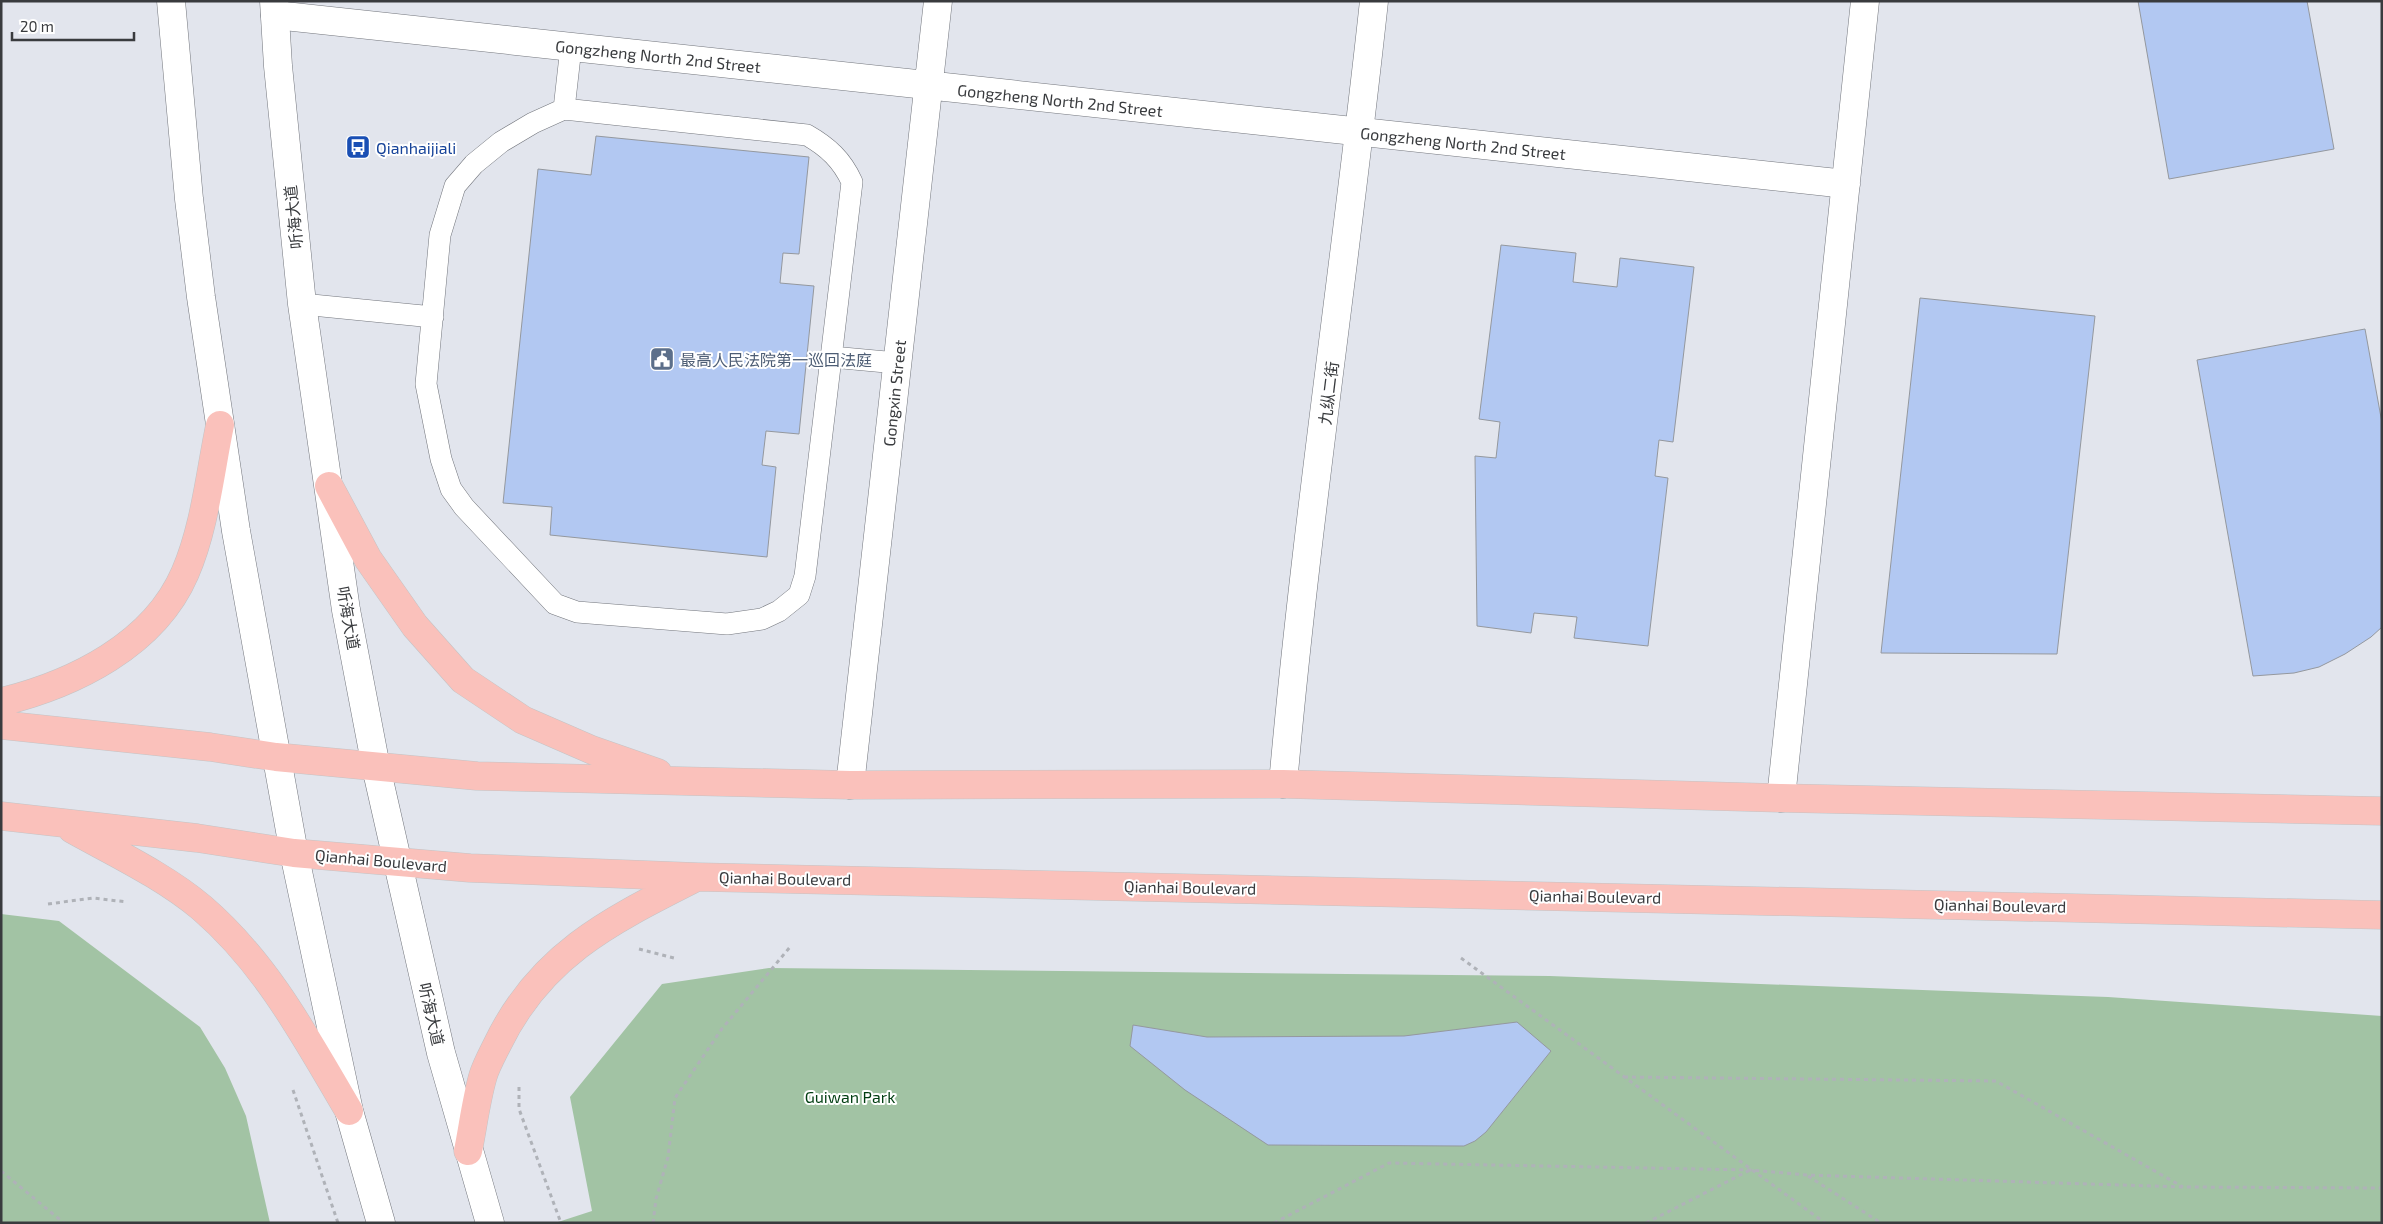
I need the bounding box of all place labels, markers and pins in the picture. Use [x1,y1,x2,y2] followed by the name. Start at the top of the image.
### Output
[345,134,371,160] bus stop icon: Qianhaijiali
[376,138,456,158] place label: Qianhaijiali
[649,346,675,372] public building icon: 最高人民法院第一巡回法庭
[680,350,872,369] place label: 最高人民法院第一巡回法庭

